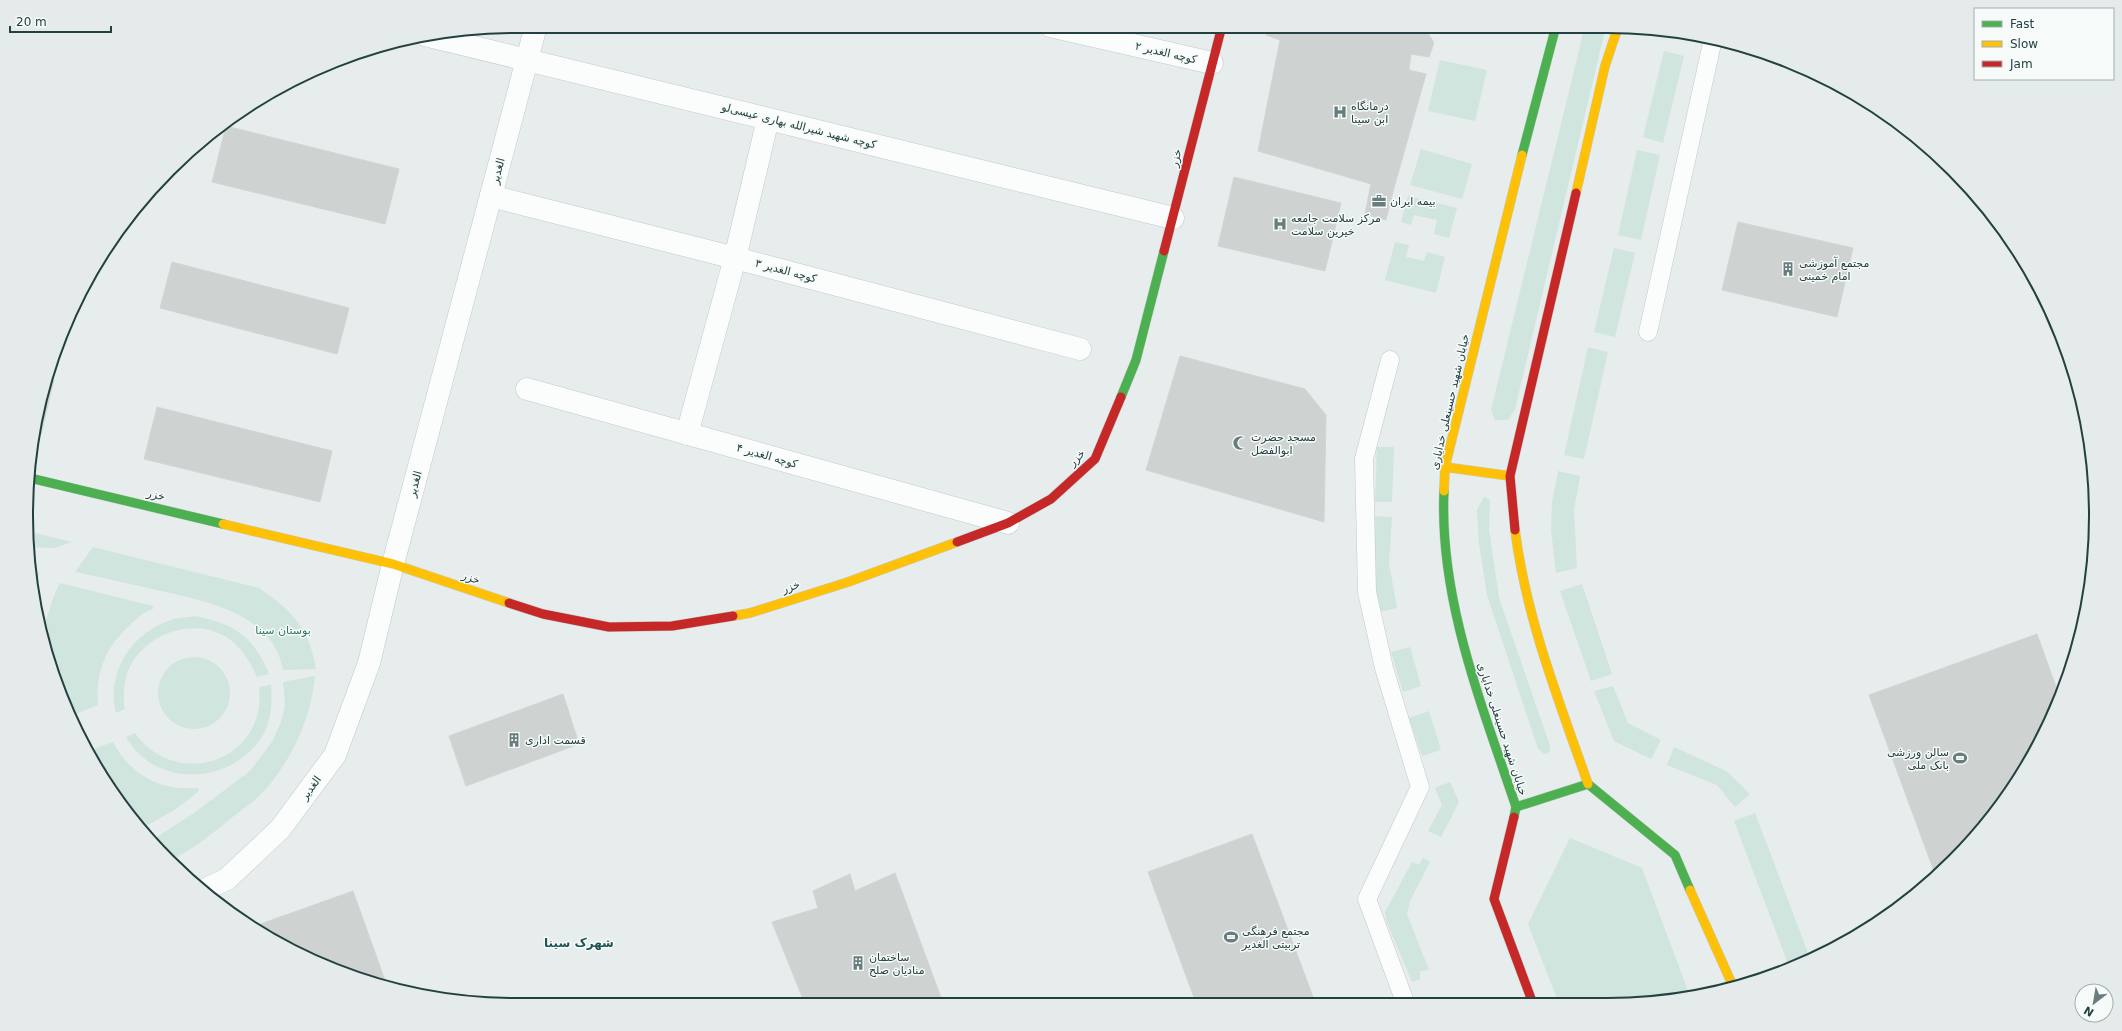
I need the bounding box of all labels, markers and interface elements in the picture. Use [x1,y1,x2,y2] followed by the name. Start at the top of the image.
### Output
[10,8,111,34] scale bar
[1974,8,2114,80] legend
[16,15,47,29] text: 20 m
[2010,17,2034,31] text: Fast
[2010,37,2038,51] text: Slow
[1134,40,1199,67] street label: کوچه الغدیر ۲
[2009,57,2033,71] text: Jam
[719,100,878,152] street label: کوچه شهید شیرالله بهاری عیسی‌لو
[1351,100,1389,126] place label: درمانگاه ابن سینا
[1332,104,1348,120] hospital icon: درمانگاه ابن سینا
[1167,148,1185,169] street label: خزر
[488,156,508,187] street label: الغدیر
[1371,193,1387,209] office icon: بیمه ایران
[1390,195,1435,208] place label: بیمه ایران
[1291,212,1381,238] place label: مرکز سلامت جامعه خیرین سلامت
[1272,216,1288,232] hospital icon: مرکز سلامت جامعه خیرین سلامت
[1799,256,1869,283] place label: مجتمع آموزشی امام خمینی
[754,257,819,286] street label: کوچه الغدیر ۳
[1780,261,1796,277] building icon: مجتمع آموزشی امام خمینی
[1428,333,1472,471] street label: خیابان شهید حسینعلی خدایاری
[1251,431,1316,457] place label: مسجد حضرت ابوالفضل
[1232,435,1248,451] mosque icon: مسجد حضرت ابوالفضل
[735,441,800,471] street label: کوچه الغدیر ۴
[1065,447,1088,470] street label: خزر
[405,469,425,500] street label: الغدیر
[145,486,166,503] street label: خزر
[459,569,482,587] street label: خزر
[779,578,802,596] street label: خزر
[255,624,311,637] park label: بوستان سینا
[1474,661,1530,797] street label: خیابان شهید حسینعلی خدایاری
[506,732,522,748] building icon: قسمت اداری
[525,734,586,747] place label: قسمت اداری
[1887,746,1949,772] place label: سالن ورزشی بانک ملی
[1952,750,1968,766] sports icon: سالن ورزشی بانک ملی
[297,773,324,803] street label: الغدیر
[1241,925,1310,951] place label: مجتمع فرهنگی تربیتی الغدیر
[1223,929,1239,945] sports icon: مجتمع فرهنگی تربیتی الغدیر
[544,936,614,950] district label: شهرک سینا
[869,951,925,977] place label: ساختمان منادیان صلح
[850,955,866,971] building icon: ساختمان منادیان صلح
[2074,983,2114,1023] north arrow
[2082,1003,2096,1019] text: N

